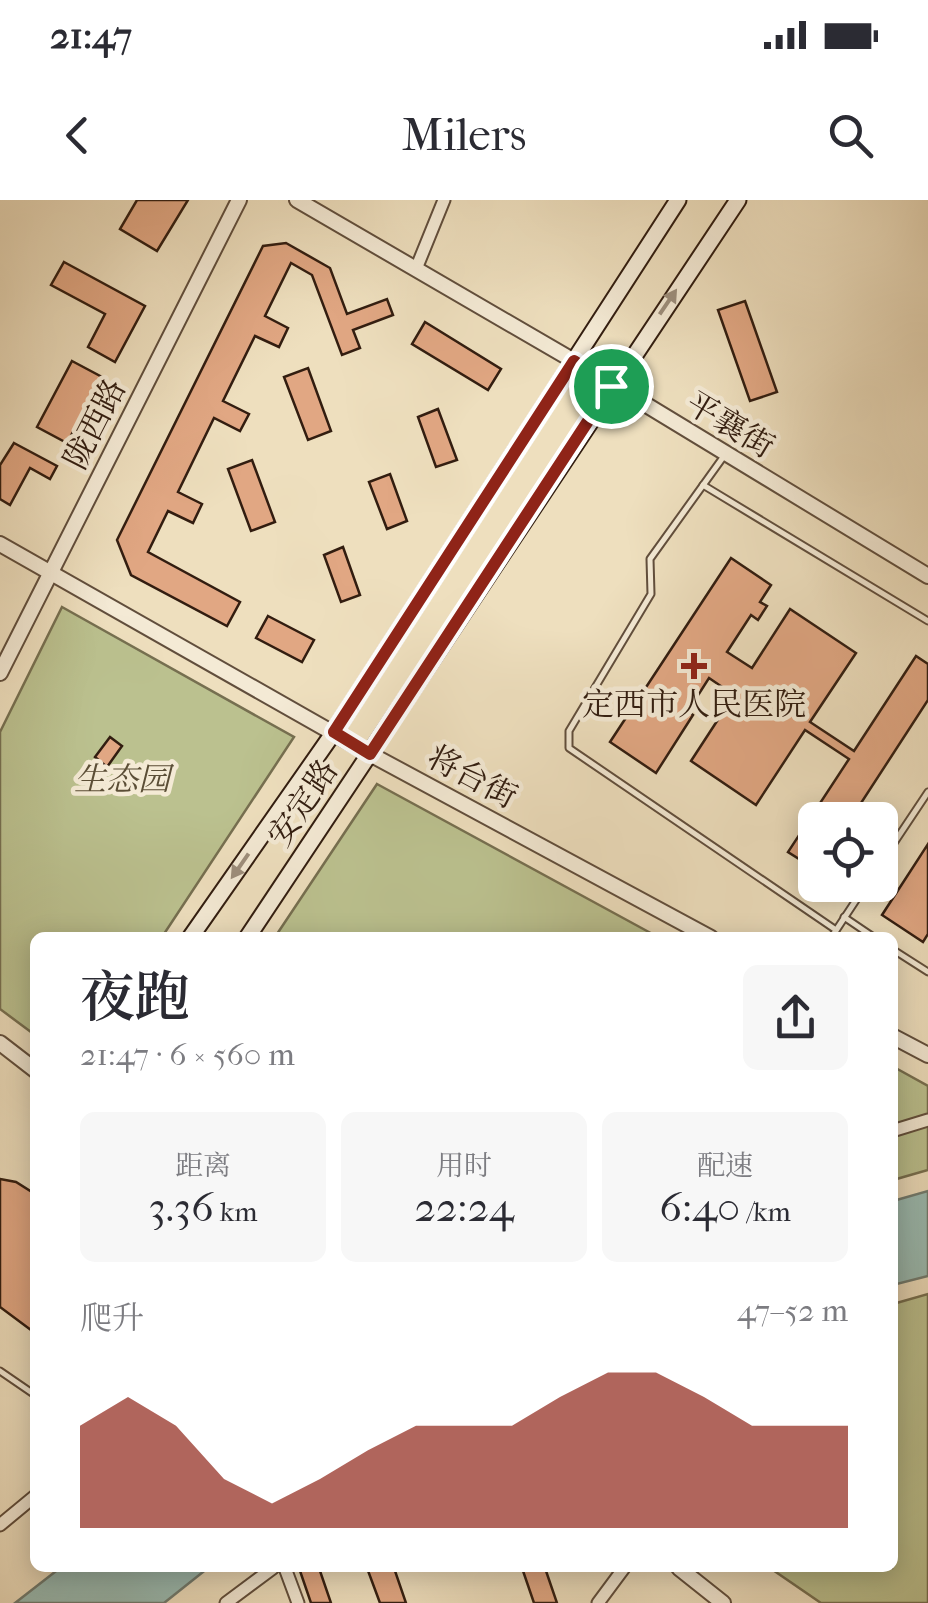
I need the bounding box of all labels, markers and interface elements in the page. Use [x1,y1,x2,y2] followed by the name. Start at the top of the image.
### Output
[50,13,132,58] text: 21:47
[50,108,105,163] icon: back
[823,108,878,163] icon: search
[402,109,526,162] text: Milers
[658,289,677,316] one-way arrow
[569,344,654,429] pin
[584,359,639,414] icon: arrive
[57,373,133,475] street label: 陇西路
[679,384,781,466] street label: 平襄街
[681,653,707,679] marker: 定西市人民医院
[582,686,806,723] place label: 定西市人民医院
[421,738,523,816] street label: 将台街
[261,753,345,853] street label: 安定路
[74,761,175,798] park label: 生态园
[798,802,898,902] map controls
[798,802,898,902] button: locate
[231,853,250,880] one-way arrow
[743,965,848,1070] button: share
[80,966,190,1030] text: 夜跑
[80,1036,295,1073] text: 21:47 · 6 × 560 m
[175,1149,231,1182] text: 距离
[436,1149,492,1182] text: 用时
[697,1149,753,1182] text: 配速
[149,1183,214,1232] text: 3.36
[414,1183,514,1232] text: 22:24
[659,1183,740,1232] text: 6:40
[214,1195,258,1228] text: km
[740,1195,791,1228] text: /km
[737,1292,848,1329] text: 47–52 m
[80,1300,144,1337] text: 爬升

